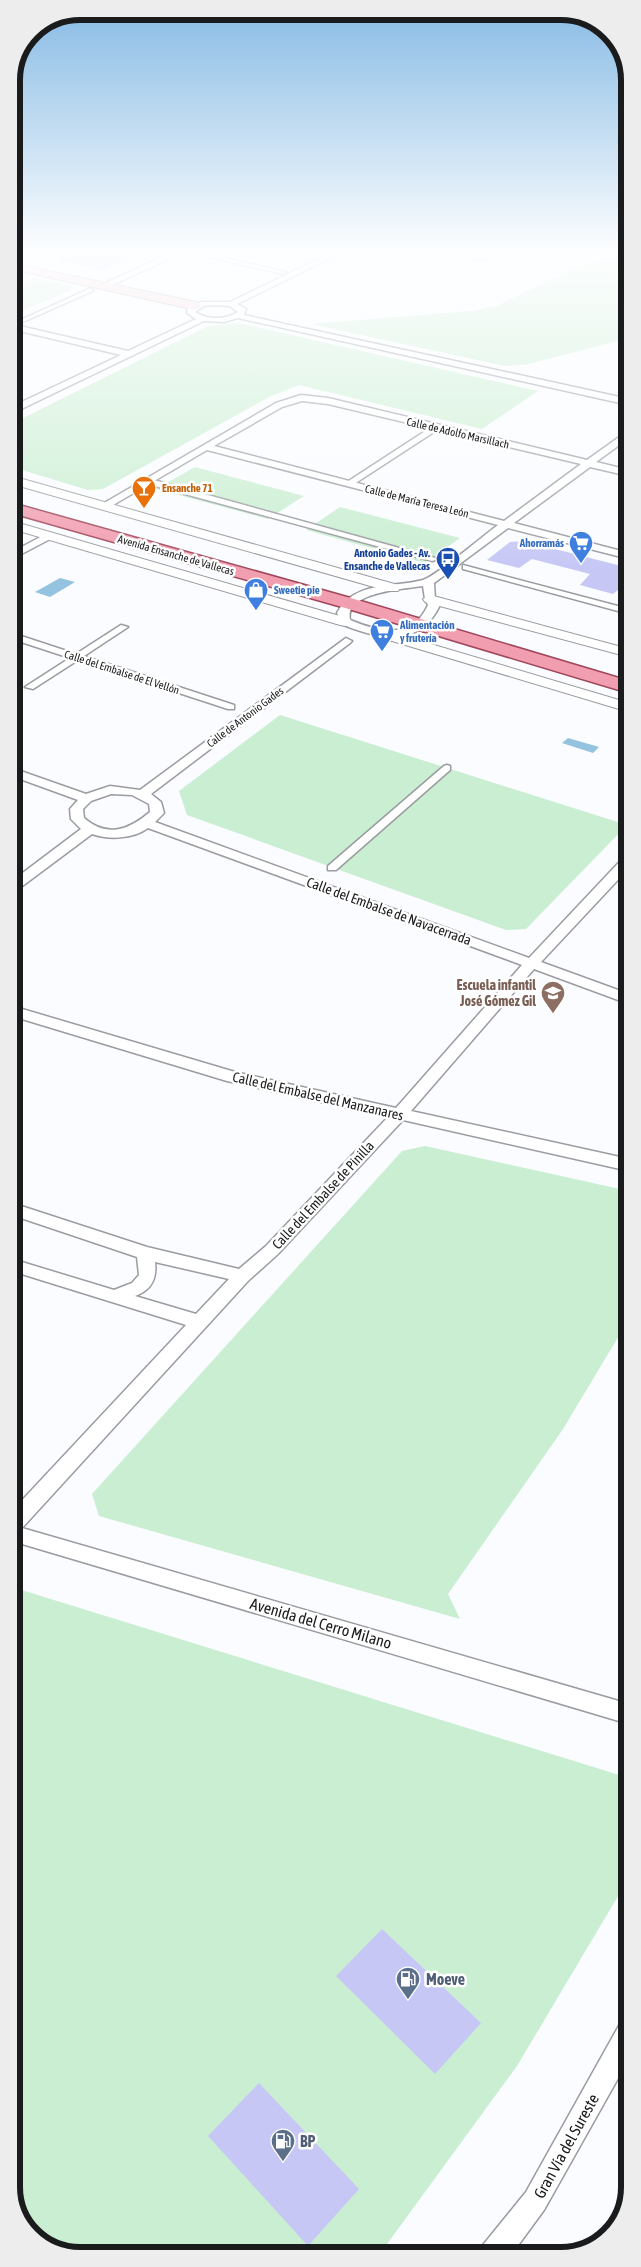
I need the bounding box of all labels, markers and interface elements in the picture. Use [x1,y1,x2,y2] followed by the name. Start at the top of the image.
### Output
[406,415,510,451] street label: Calle de Adolfo Marsillach
[131,475,157,509] bar icon: Ensanche 71
[162,482,213,494] place label: Ensanche 71
[364,482,470,520] street label: Calle de María Teresa León
[568,530,594,564] supermarket icon: Ahorramás
[116,533,236,577] street label: Avenida Ensanche de Vallecas
[519,537,564,549] place label: Ahorramás
[435,546,461,580] bus stop icon: Antonio Gades - Av. Ensanche de Vallecas
[344,547,430,572] place label: Antonio Gades - Av. Ensanche de Vallecas
[243,577,269,611] shop icon: Sweetie pie
[274,584,320,596] place label: Sweetie pie
[369,618,395,652] supermarket icon: Alimentación y frutería
[399,619,454,644] place label: Alimentación y frutería
[63,648,181,696] street label: Calle del Embalse de El Vellón
[204,684,286,750] street label: Calle de Antonio Gades
[304,874,474,948] street label: Calle del Embalse de Navacerrada
[457,977,536,1009] place label: Escuela infantil José Gómez Gil
[540,980,566,1014] school or university icon: Escuela infantil José Gómez Gil
[231,1069,405,1123] street label: Calle del Embalse del Manzanares
[269,1138,377,1252] street label: Calle del Embalse de Pinilla
[248,1594,394,1652] street label: Avenida del Cerro Milano
[395,1966,421,2000] fuel station icon: Moeve
[426,1970,465,1988] place label: Moeve
[530,2091,602,2201] street label: Gran Vía del Sureste
[270,2128,296,2162] fuel station icon: BP
[300,2132,316,2150] place label: BP

